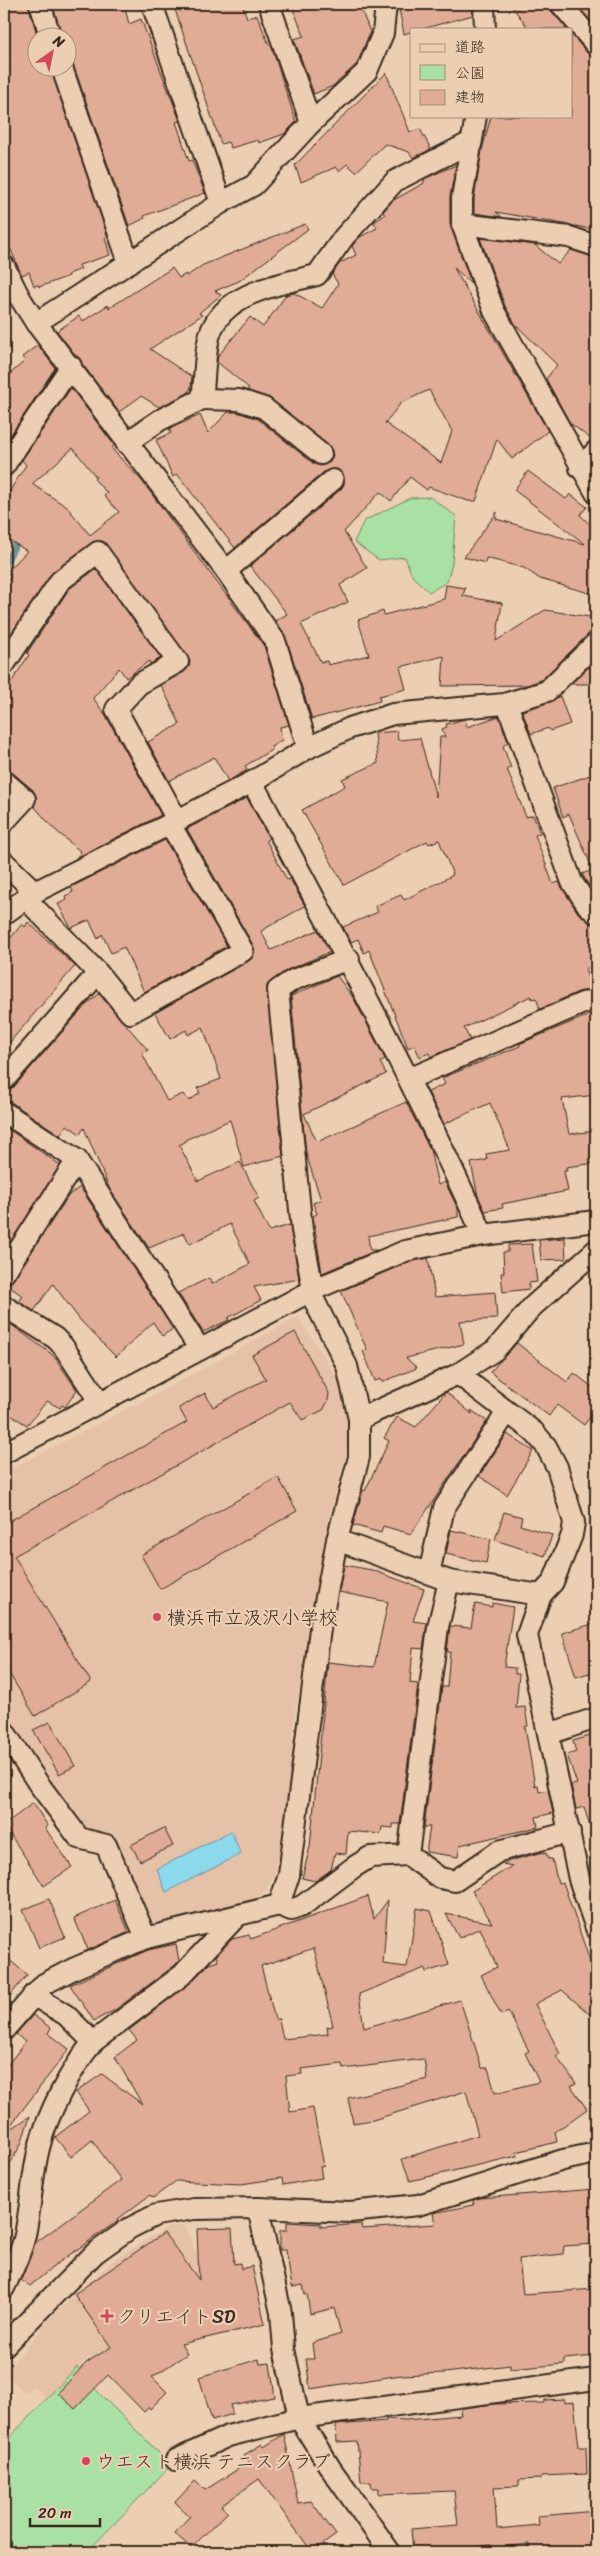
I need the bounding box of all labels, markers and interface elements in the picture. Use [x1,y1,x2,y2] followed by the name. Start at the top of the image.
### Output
[28,28,78,78] north arrow
[47,28,70,55] text: N
[410,28,572,118] legend
[455,34,485,60] text: 道路
[455,60,485,86] text: 公園
[455,84,485,110] text: 建物
[167,1601,338,1634] place label: 横浜市立汲沢小学校
[151,1611,163,1623] marker: 横浜市立汲沢小学校
[117,2300,236,2333] place label: クリエイトSD
[101,2310,113,2322] marker: クリエイトSD
[96,2445,331,2478] place label: ウエスト横浜 テニスクラブ
[80,2455,92,2467] marker: ウエスト横浜 テニスクラブ
[30,2496,100,2528] scale bar
[38,2500,72,2526] text: 20 m

